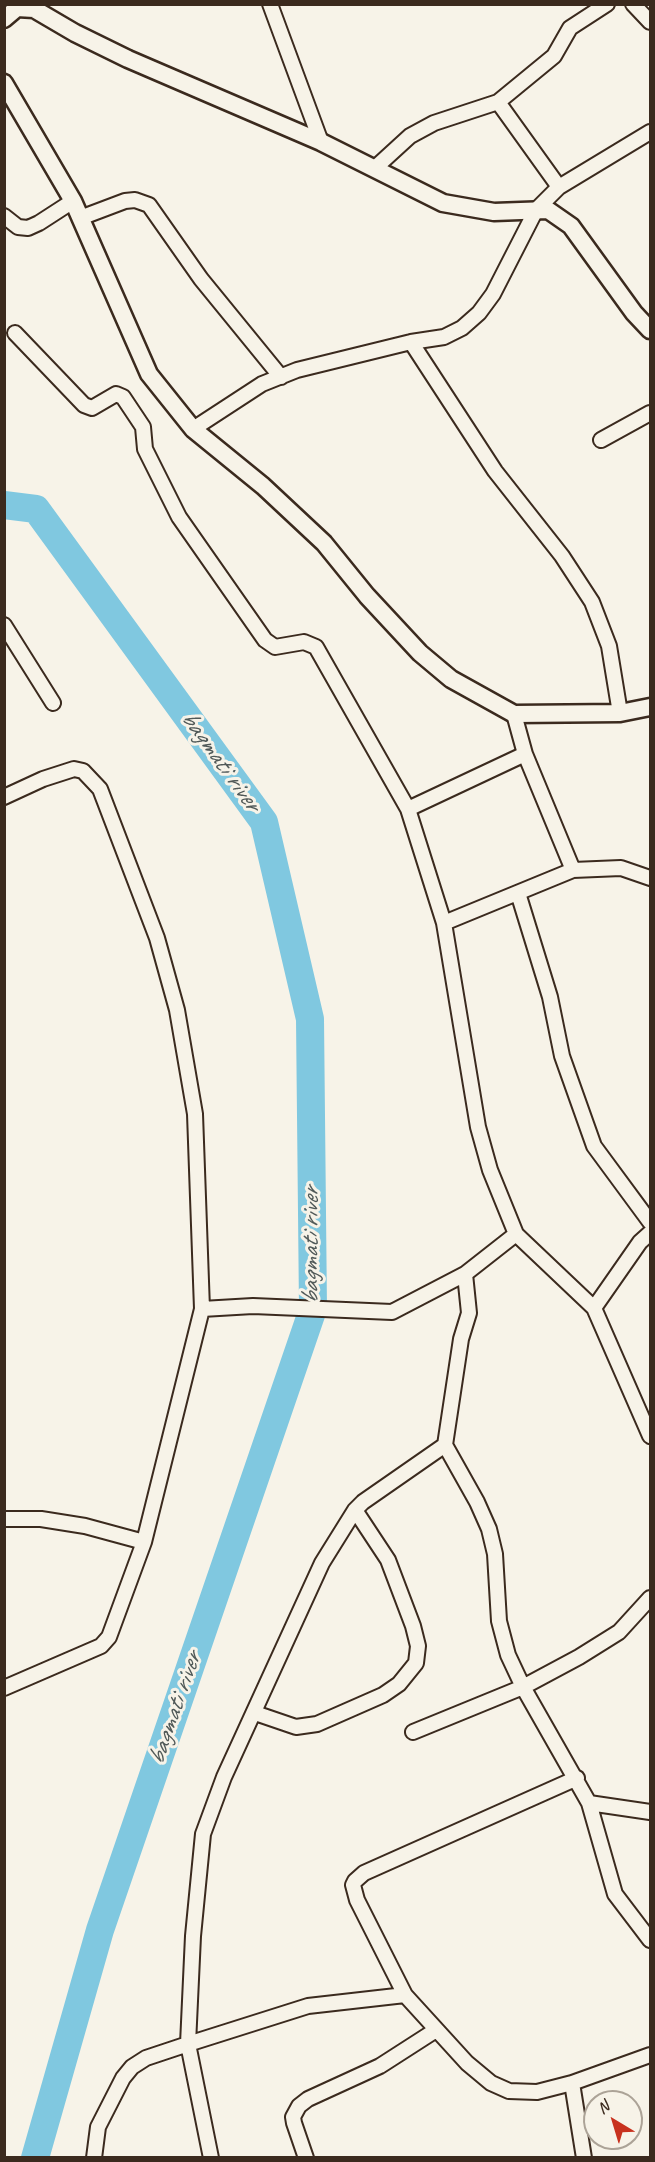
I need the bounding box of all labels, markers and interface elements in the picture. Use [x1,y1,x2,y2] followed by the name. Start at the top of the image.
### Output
[173,704,267,818] water label: bagmati river
[295,1187,327,1305] water label: bagmati river
[141,1649,209,1769] water label: bagmati river
[583,2090,643,2150] north arrow
[593,2096,613,2118] text: N

